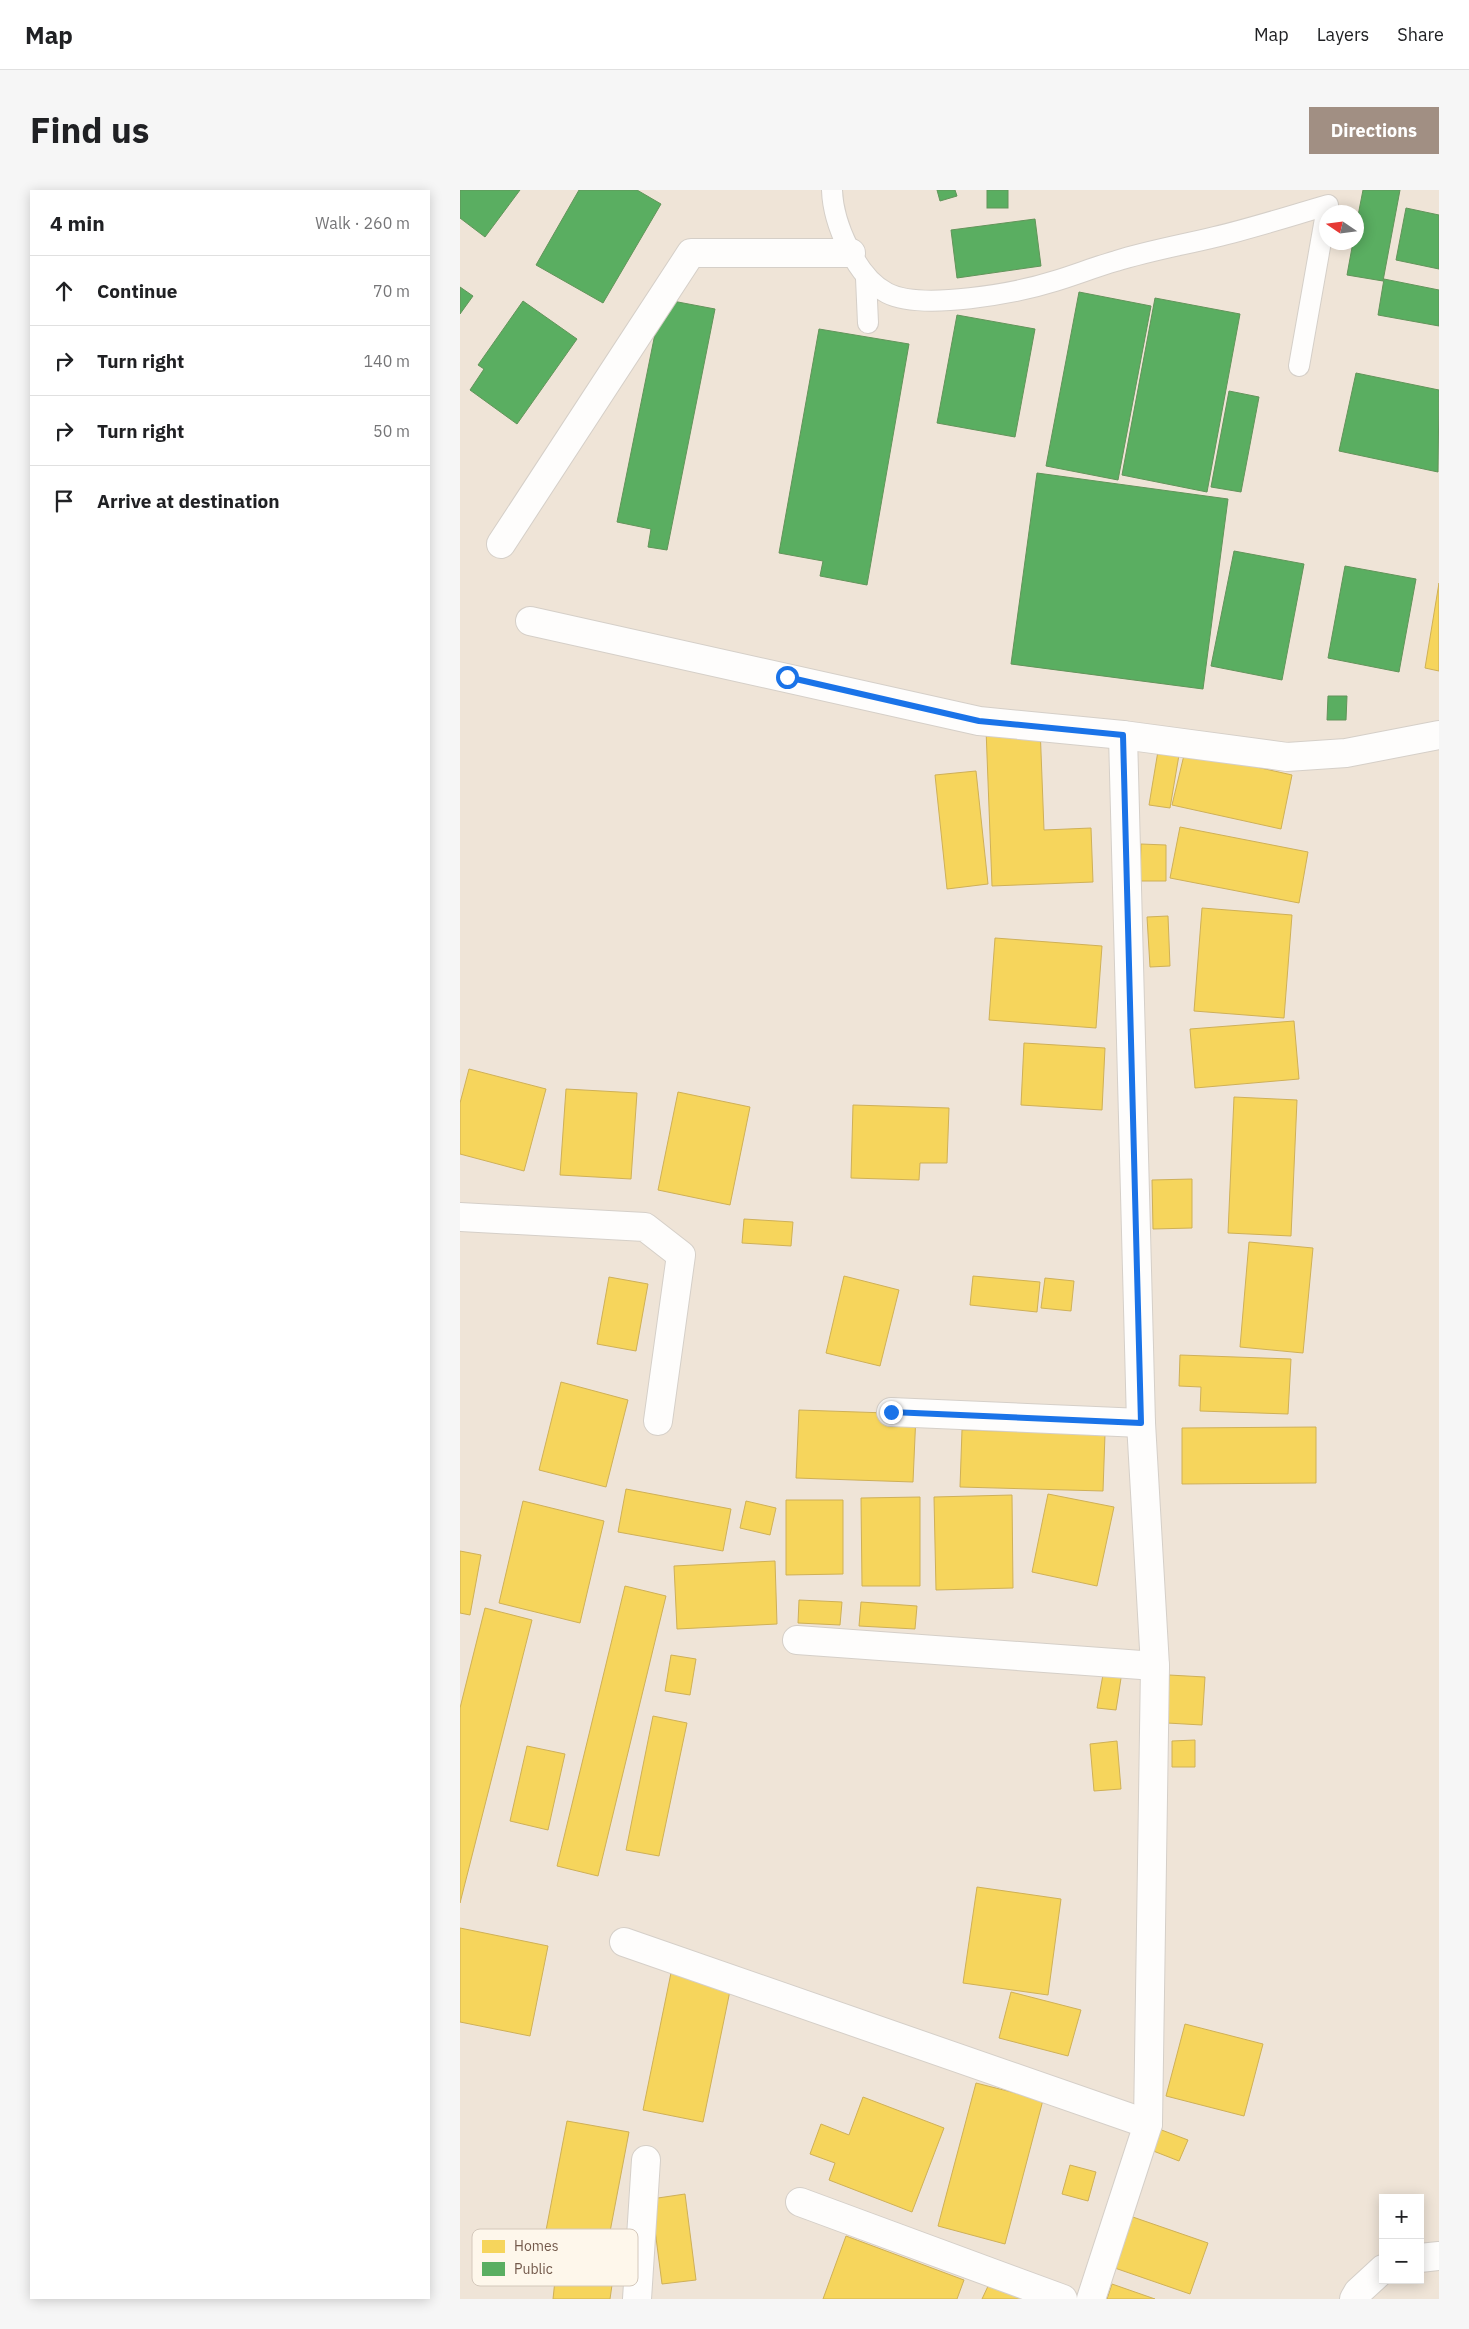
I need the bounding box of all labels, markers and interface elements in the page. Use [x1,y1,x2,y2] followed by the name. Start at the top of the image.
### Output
[25,19,73,51] text: Map
[1254,23,1289,46] text: Map
[1317,23,1369,46] text: Layers
[1397,23,1444,46] text: Share
[30,107,149,153] text: Find us
[1309,107,1439,154] button: Directions
[1319,205,1364,250] north arrow
[50,209,105,237] text: 4 min
[315,213,410,233] text: Walk · 260 m
[50,277,78,305] icon: ahead
[97,279,177,303] text: Continue
[373,281,410,301] text: 70 m
[50,347,78,375] icon: right
[97,349,184,373] text: Turn right
[363,351,410,371] text: 140 m
[50,417,78,445] icon: right
[97,419,184,443] text: Turn right
[373,421,410,441] text: 50 m
[50,487,78,515] icon: arrive
[97,489,280,513] text: Arrive at destination
[776,666,799,689] route start
[880,1401,903,1424] route end
[1379,2194,1424,2284] map controls
[1379,2194,1424,2239] button: +
[472,2229,638,2286] legend
[514,2237,559,2255] text: Homes
[1379,2239,1424,2284] button: −
[514,2260,553,2278] text: Public

